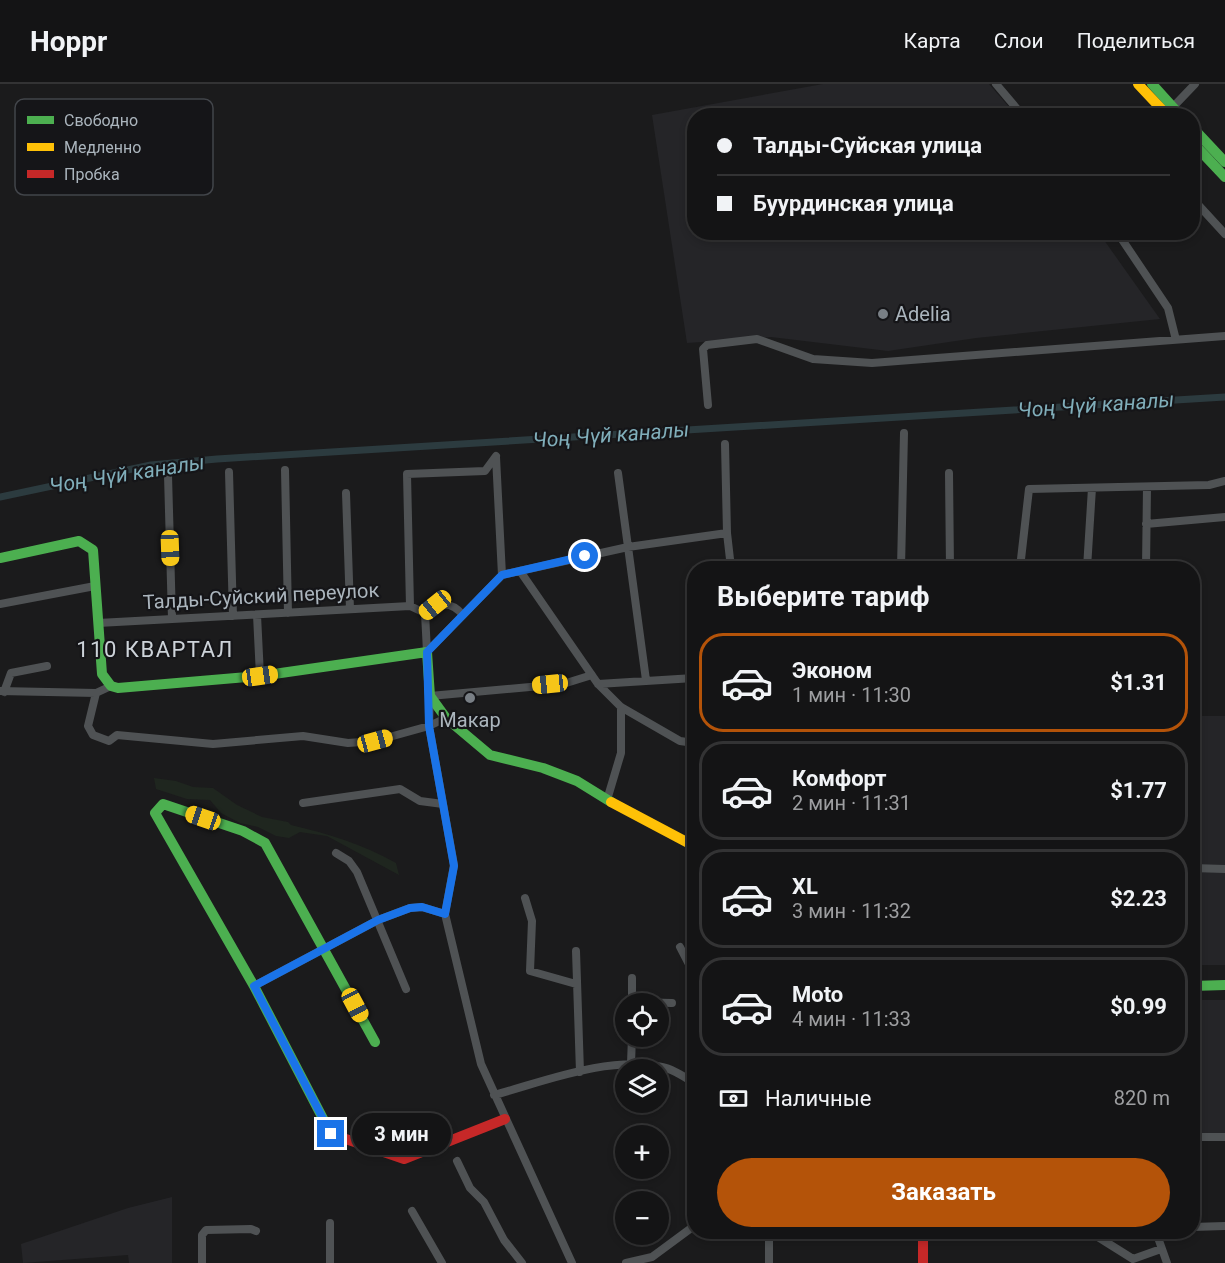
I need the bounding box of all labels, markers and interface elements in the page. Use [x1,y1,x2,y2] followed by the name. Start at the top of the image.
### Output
[30,25,107,58] text: Hoppr
[904,29,961,53] text: Карта
[994,29,1044,53] text: Слои
[1077,29,1195,53] text: Поделиться
[15,99,213,195] legend
[64,111,138,130] text: Свободно
[753,133,982,158] text: Талды-Суйская улица
[64,138,141,157] text: Медленно
[64,165,120,184] text: Пробка
[753,191,954,216] text: Буурдинская улица
[895,302,951,326] place label: Adelia
[876,307,890,321] marker: Adelia
[1017,388,1175,422] water label: Чоң Чүй каналы
[532,418,690,452] water label: Чоң Чүй каналы
[48,450,206,498] water label: Чоң Чүй каналы
[160,530,180,566] car
[571,542,598,569] route start
[142,578,380,614] street label: Талды-Суйский переулок
[717,581,929,613] text: Выберите тариф
[415,587,455,623] car
[76,637,234,662] district label: 110 КВАРТАЛ
[720,656,774,710] icon: car
[792,658,872,683] text: Эконом
[241,665,279,687] car
[1110,670,1167,695] text: $1.31
[531,673,569,695] car
[792,683,911,707] text: 1 мин · 11:30
[463,691,477,705] marker: Макар
[439,708,501,732] place label: Макар
[355,728,395,754] car
[720,764,774,818] icon: car
[792,766,887,791] text: Комфорт
[1110,778,1167,803] text: $1.77
[792,791,911,815] text: 2 мин · 11:31
[183,804,223,832] car
[720,872,774,926] icon: car
[792,874,818,899] text: XL
[1110,886,1167,911] text: $2.23
[792,899,911,923] text: 3 мин · 11:32
[720,980,774,1034] icon: car
[792,982,843,1007] text: Moto
[339,985,371,1025] car
[615,993,669,1245] map controls
[615,993,669,1047] button: locate
[1110,994,1167,1019] text: $0.99
[792,1007,911,1031] text: 4 мин · 11:33
[615,1059,669,1113] button: layers
[717,1082,750,1115] icon: cash
[765,1086,871,1111] text: Наличные
[1114,1086,1170,1110] text: 820 m
[352,1113,451,1155] callout: 3 мин
[317,1120,344,1147] route end
[374,1122,429,1146] text: 3 мин
[615,1125,669,1179] button: +
[717,1158,1170,1227] button: Заказать
[615,1191,669,1245] button: −

